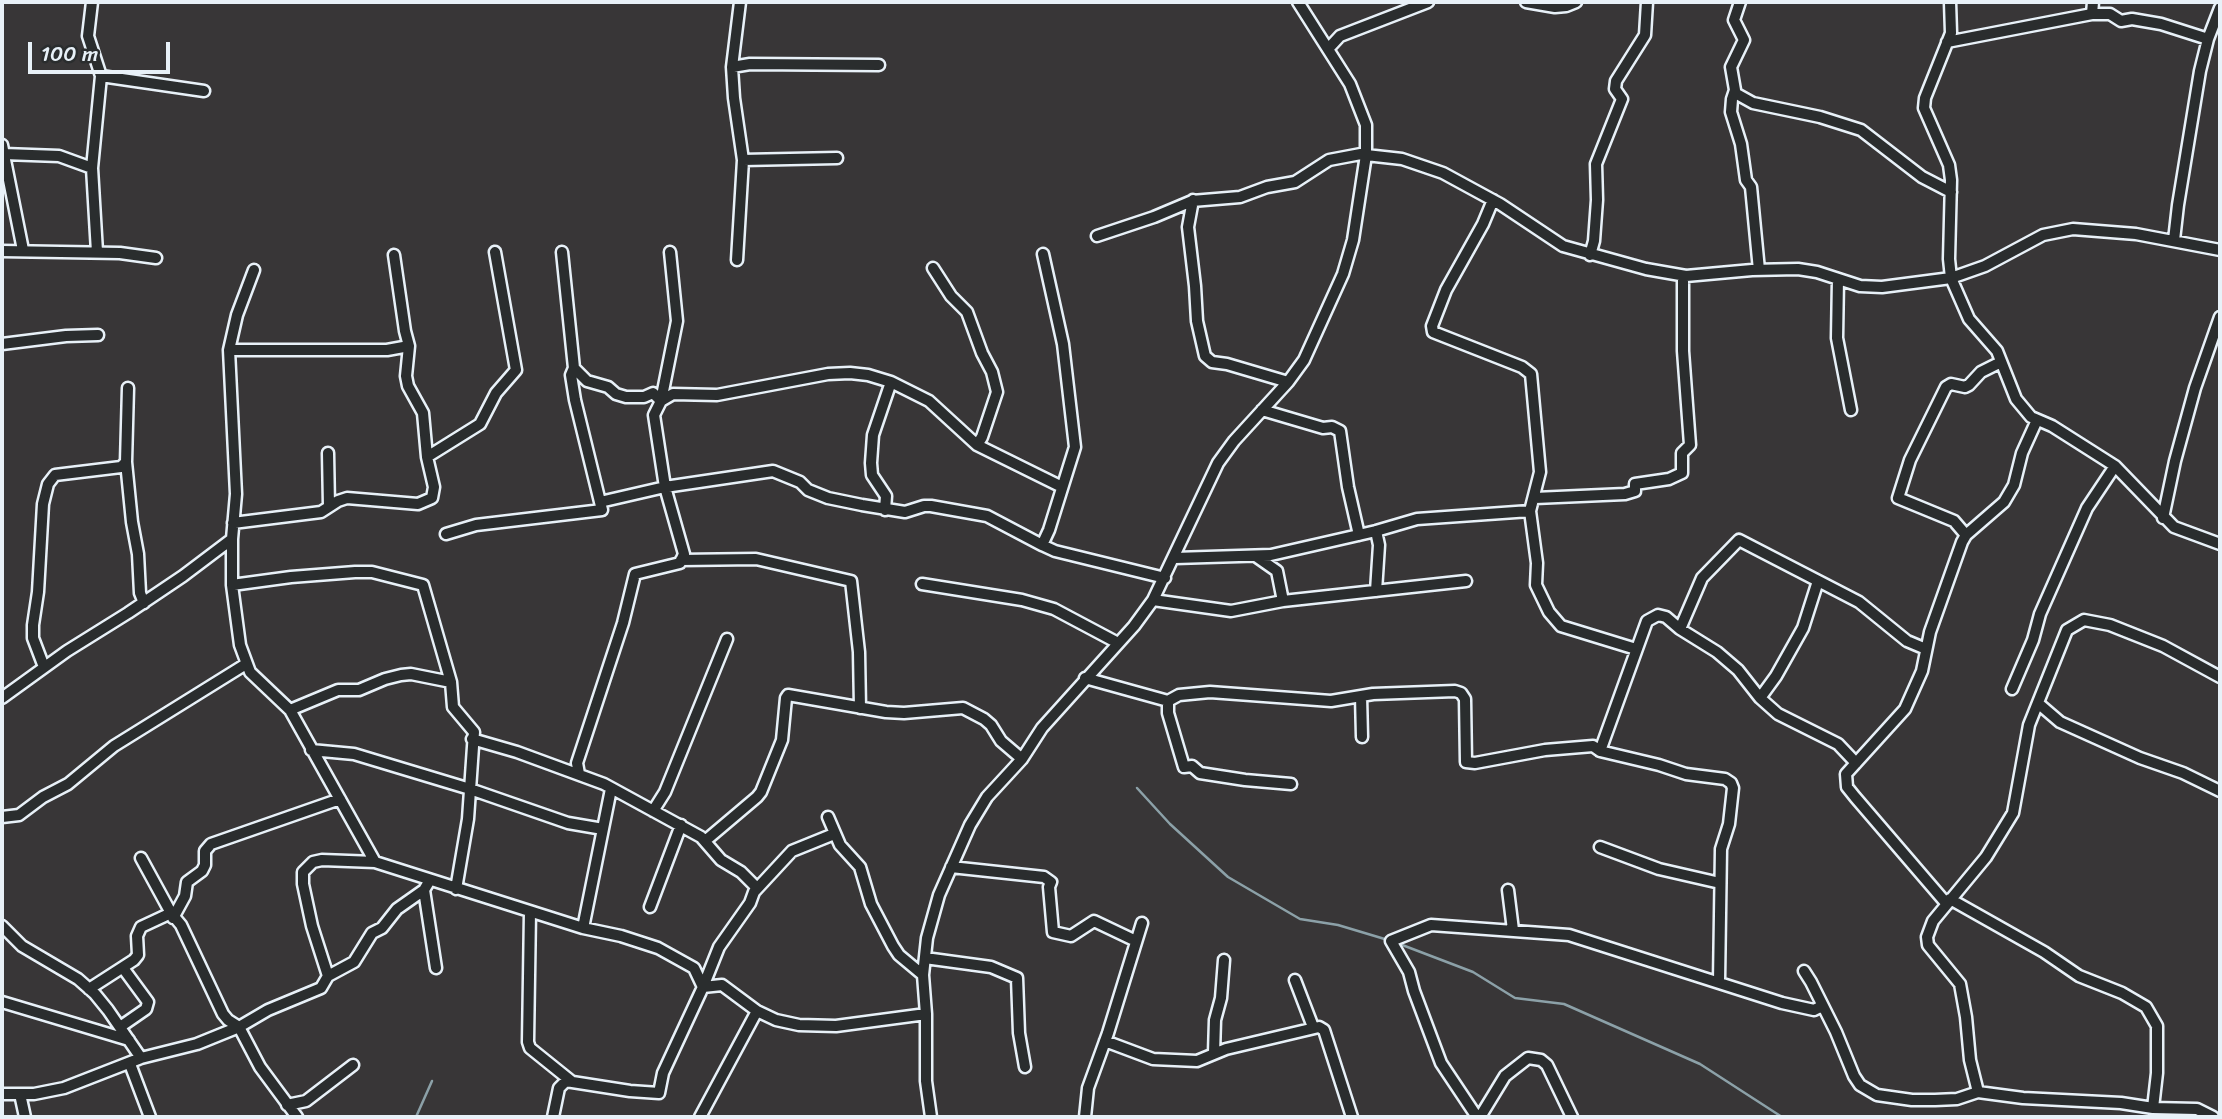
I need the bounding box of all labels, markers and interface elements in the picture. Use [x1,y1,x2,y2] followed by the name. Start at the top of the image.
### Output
[32,28,173,72] scale bar
[41,35,98,73] text: 100 m

